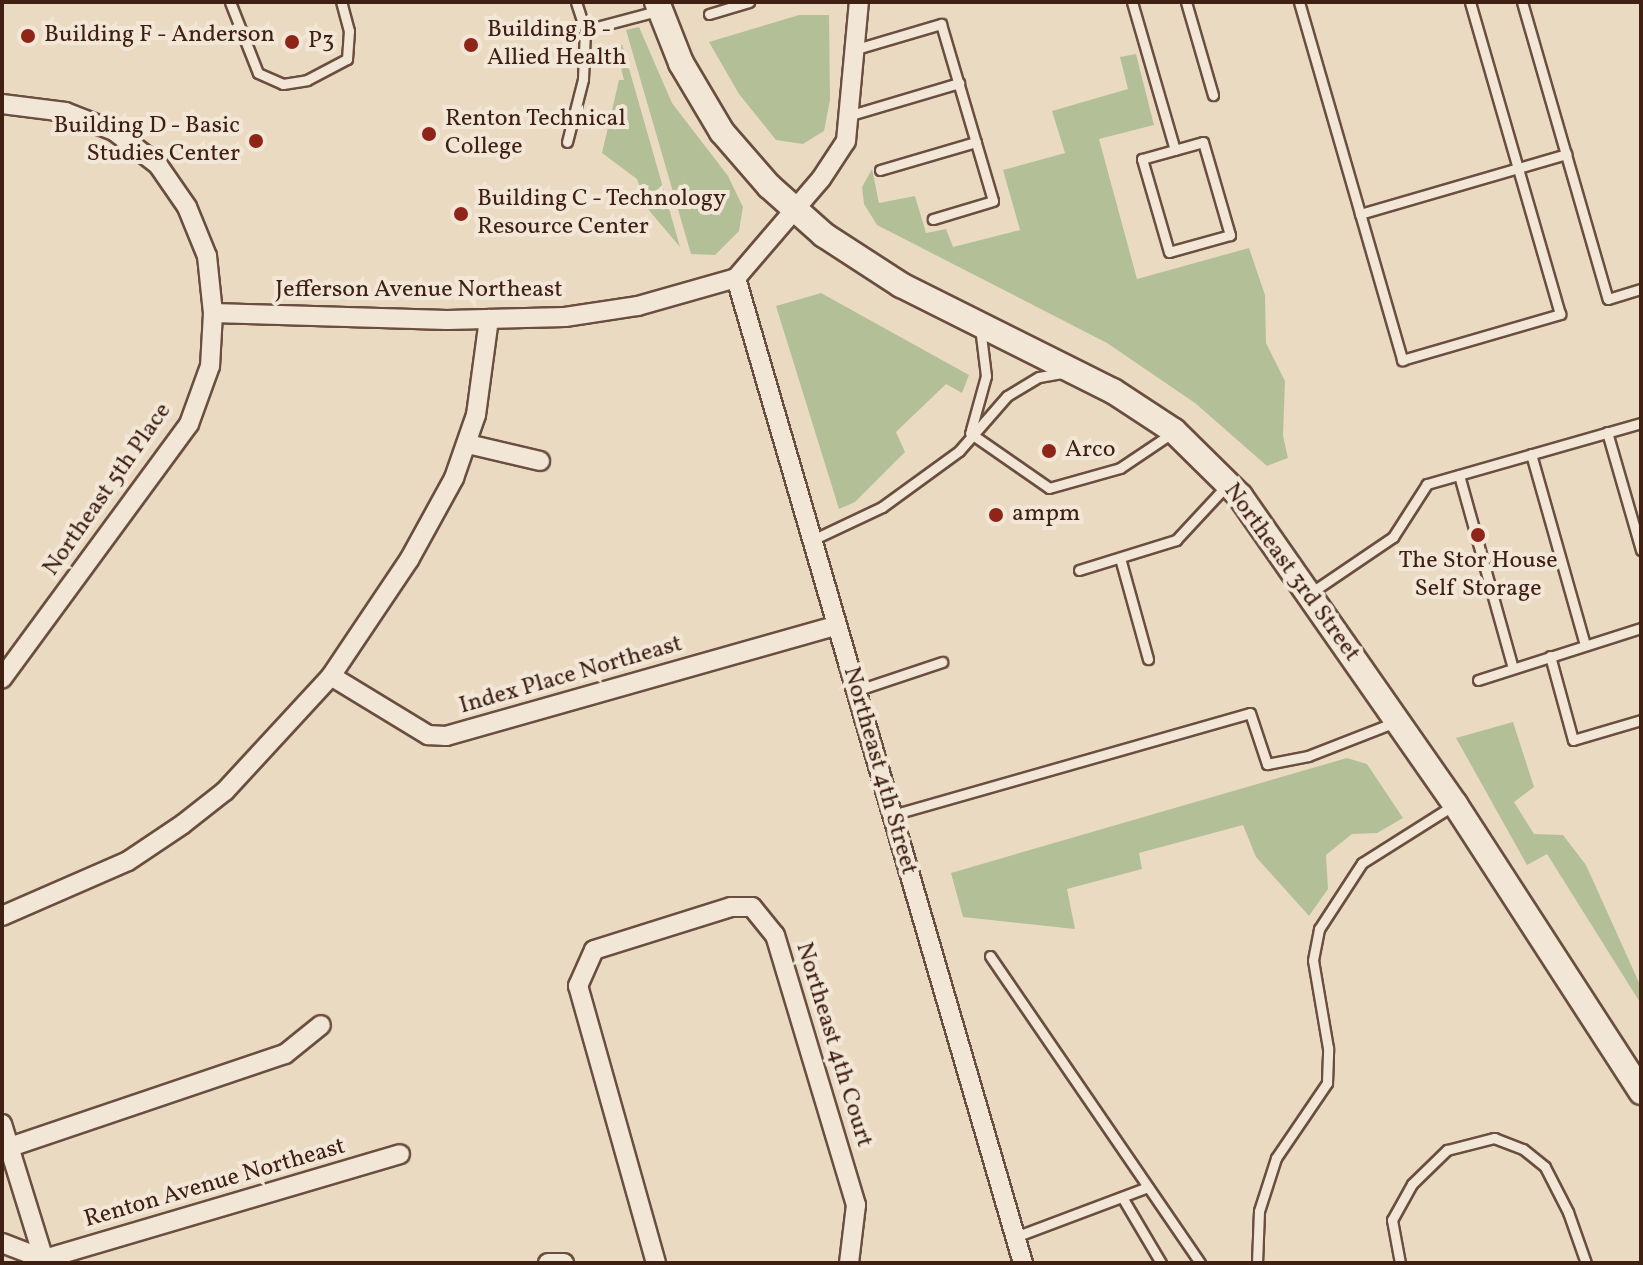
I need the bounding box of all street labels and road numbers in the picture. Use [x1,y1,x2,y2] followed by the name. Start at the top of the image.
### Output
[275,277,563,305] street label: Jefferson Avenue Northeast
[38,398,178,582] street label: Northeast 5th Place
[1217,478,1365,668] street label: Northeast 3rd Street
[456,630,686,722] street label: Index Place Northeast
[836,664,922,878] street label: Northeast 4th Street
[788,939,878,1151] street label: Northeast 4th Court
[81,1133,349,1235] street label: Renton Avenue Northeast

